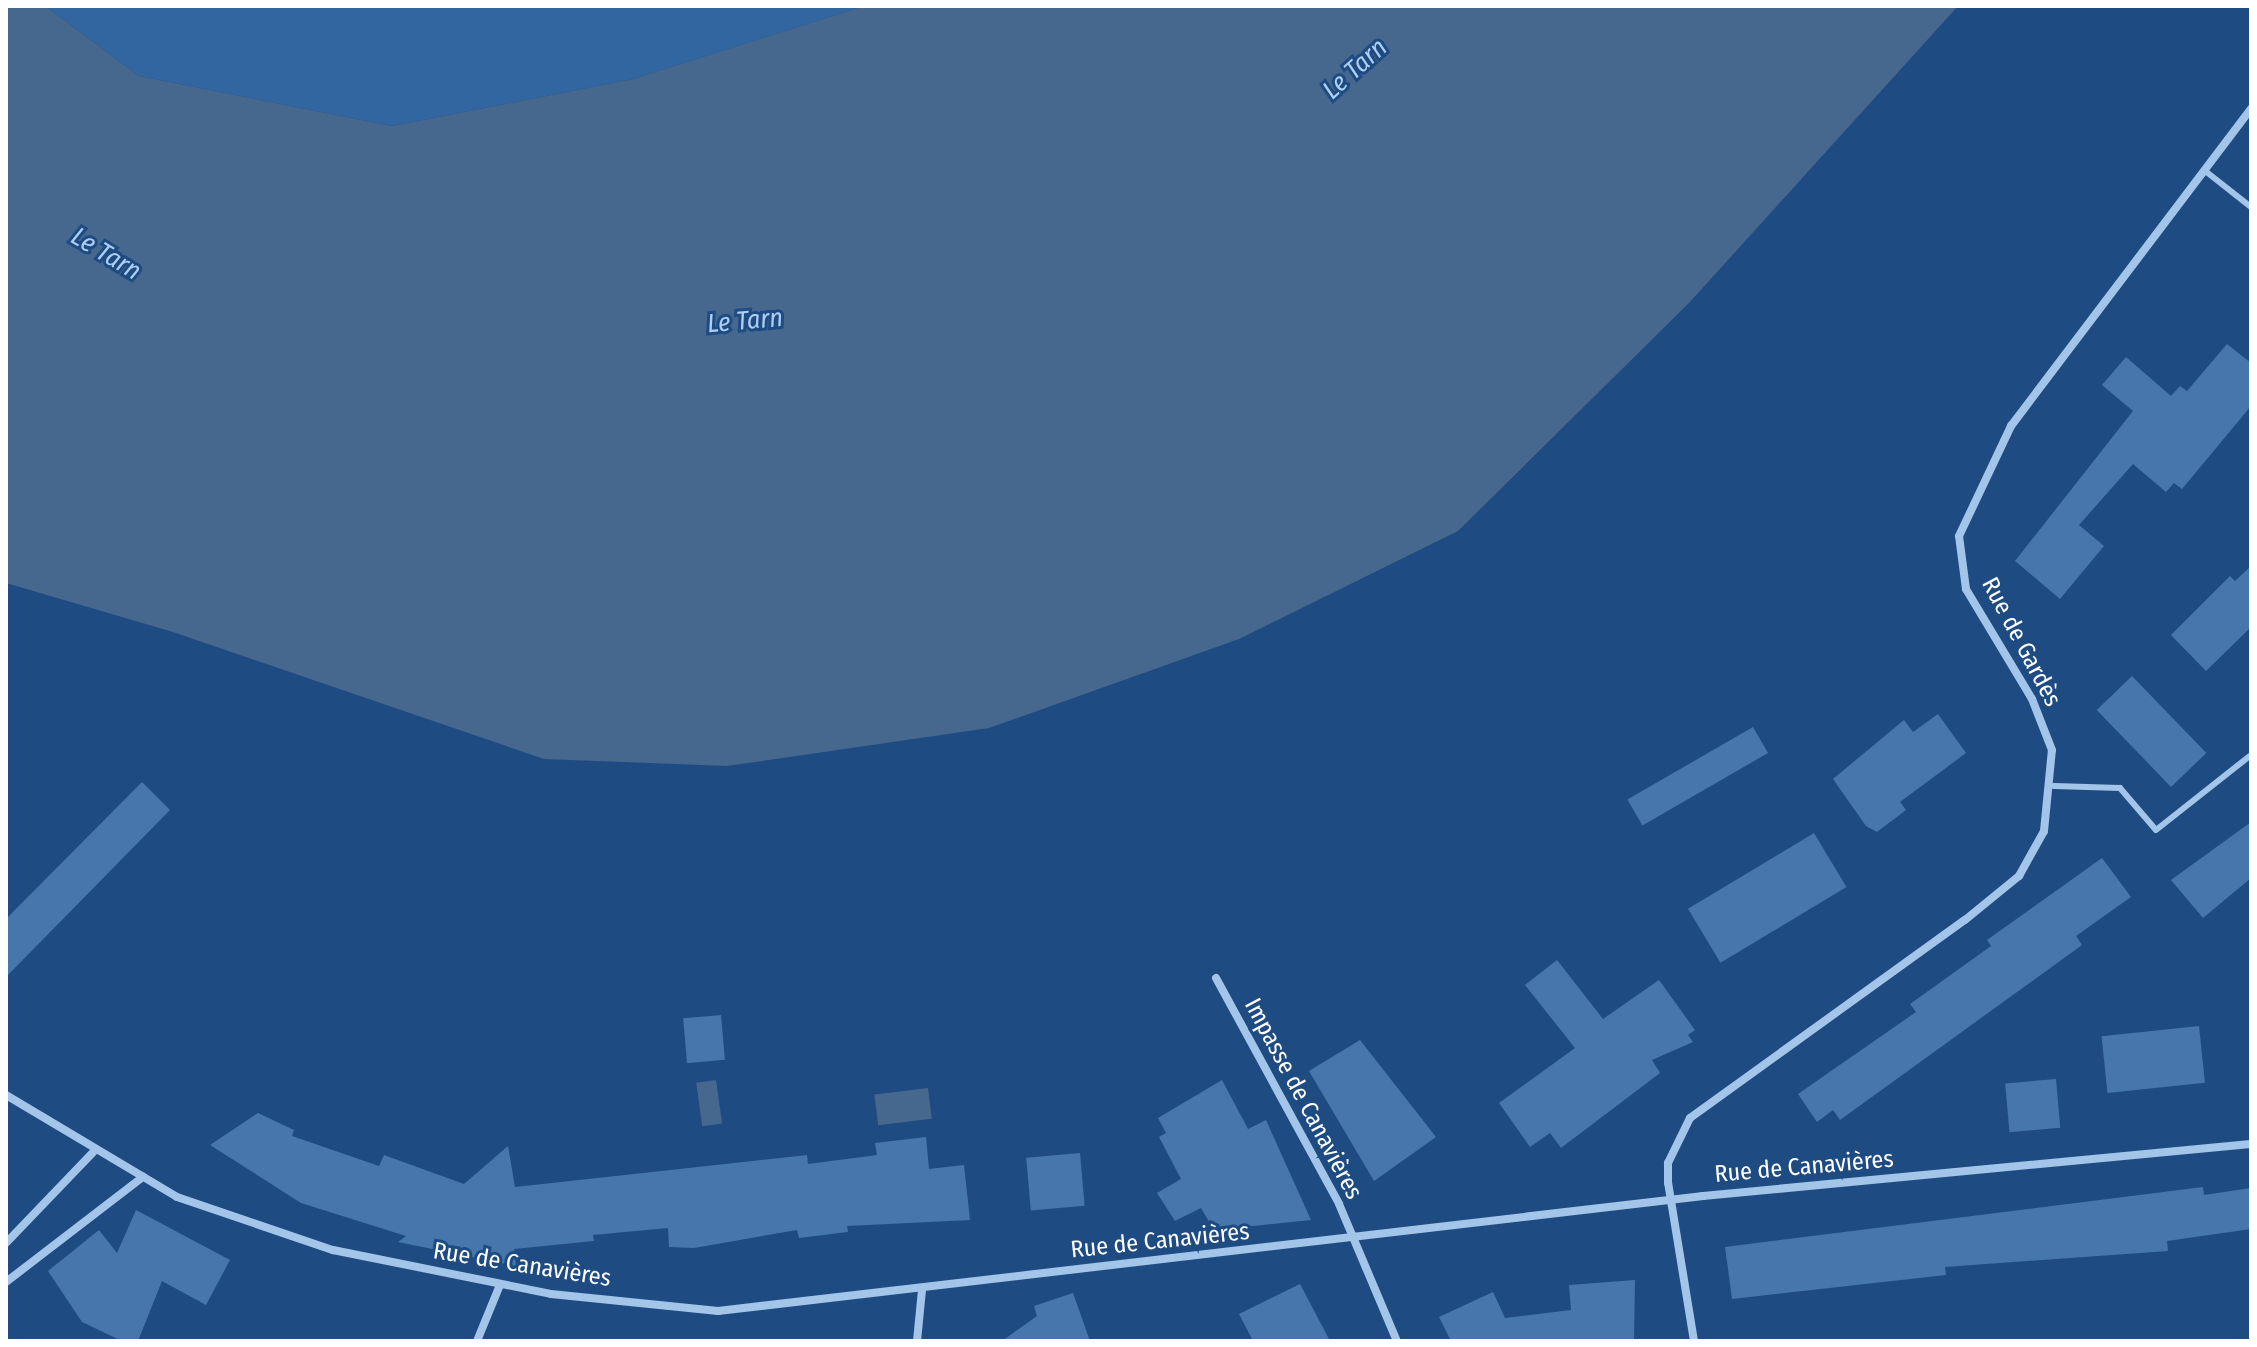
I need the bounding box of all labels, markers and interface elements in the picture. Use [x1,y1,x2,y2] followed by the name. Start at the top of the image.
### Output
[1316,32,1394,106] water label: Le Tarn
[65,221,147,287] water label: Le Tarn
[706,302,784,340] water label: Le Tarn
[1975,573,2067,711] street label: Rue de Gardès
[1238,994,1368,1204] street label: Impasse de Canavières
[1713,1145,1895,1189] street label: Rue de Canavières
[1069,1217,1251,1265] street label: Rue de Canavières
[431,1237,613,1293] street label: Rue de Canavières

